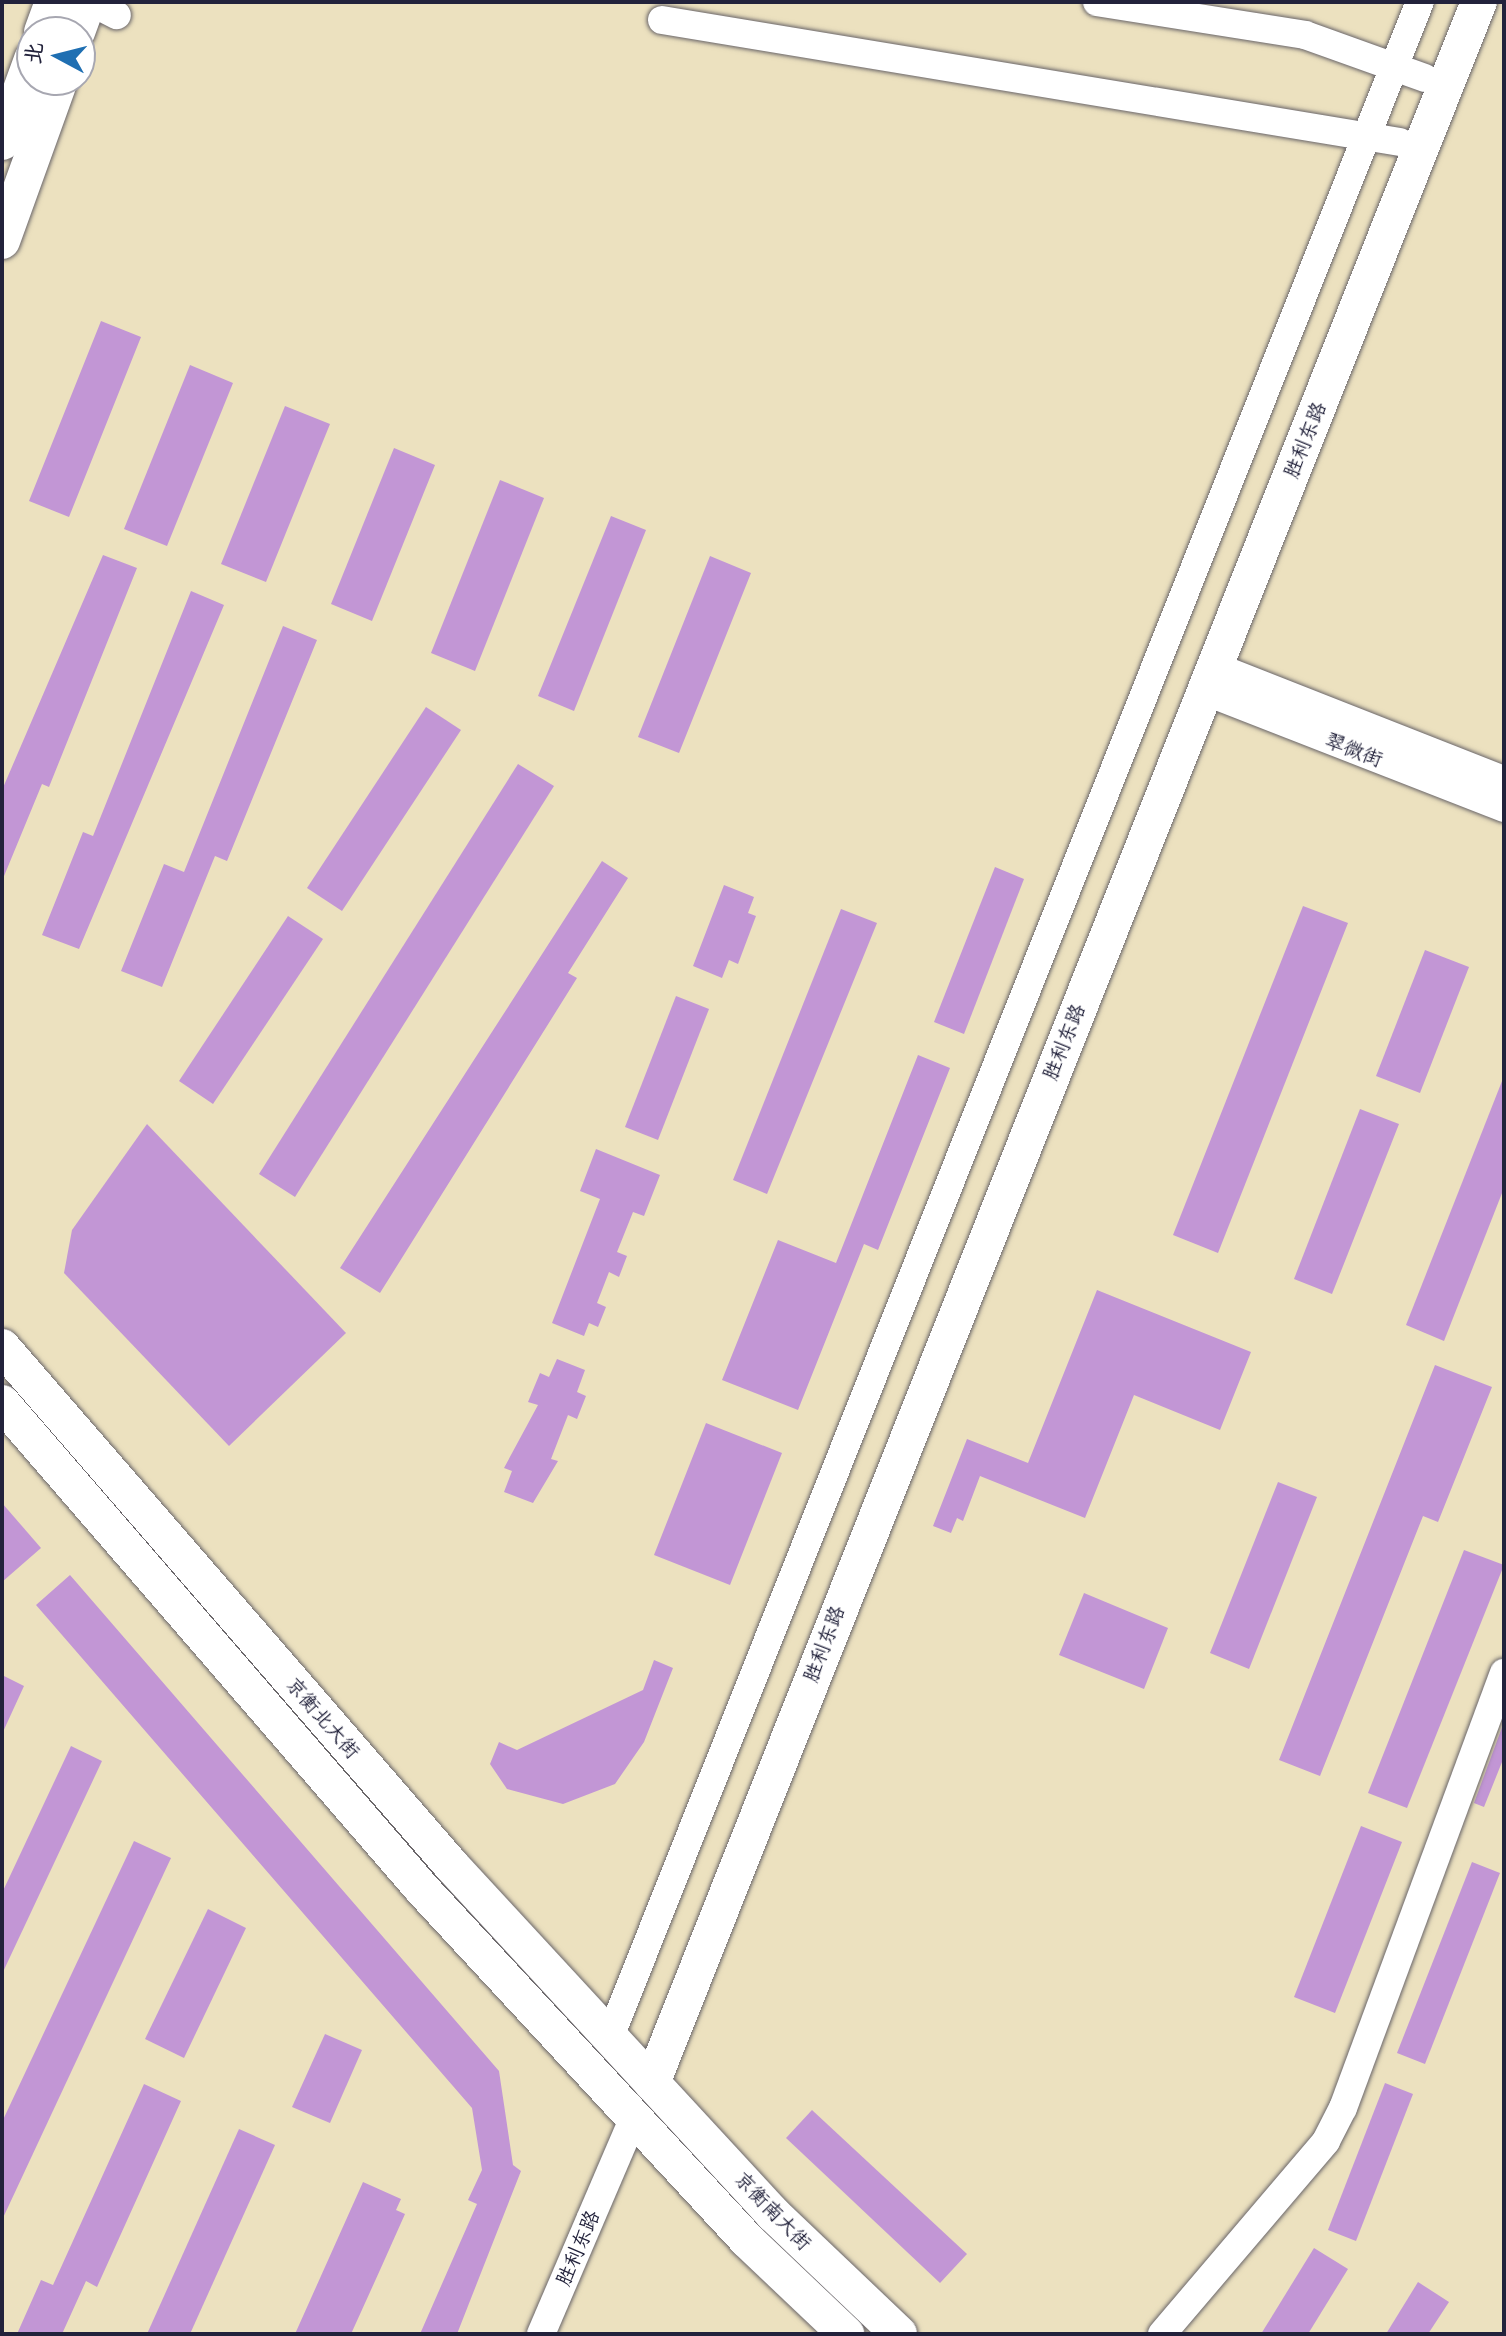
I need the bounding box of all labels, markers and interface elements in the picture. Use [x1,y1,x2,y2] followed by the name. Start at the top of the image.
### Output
[16,16,96,96] north arrow
[18,41,49,66] text: 北
[1279,398,1331,482] street label: 胜利东路
[1322,728,1386,772] street label: 翠微街
[1038,1000,1090,1084] street label: 胜利东路
[798,1602,850,1686] street label: 胜利东路
[281,1672,365,1764] street label: 京衡北大街
[730,2167,816,2255] street label: 京衡南大街
[551,2206,605,2290] street label: 胜利东路

